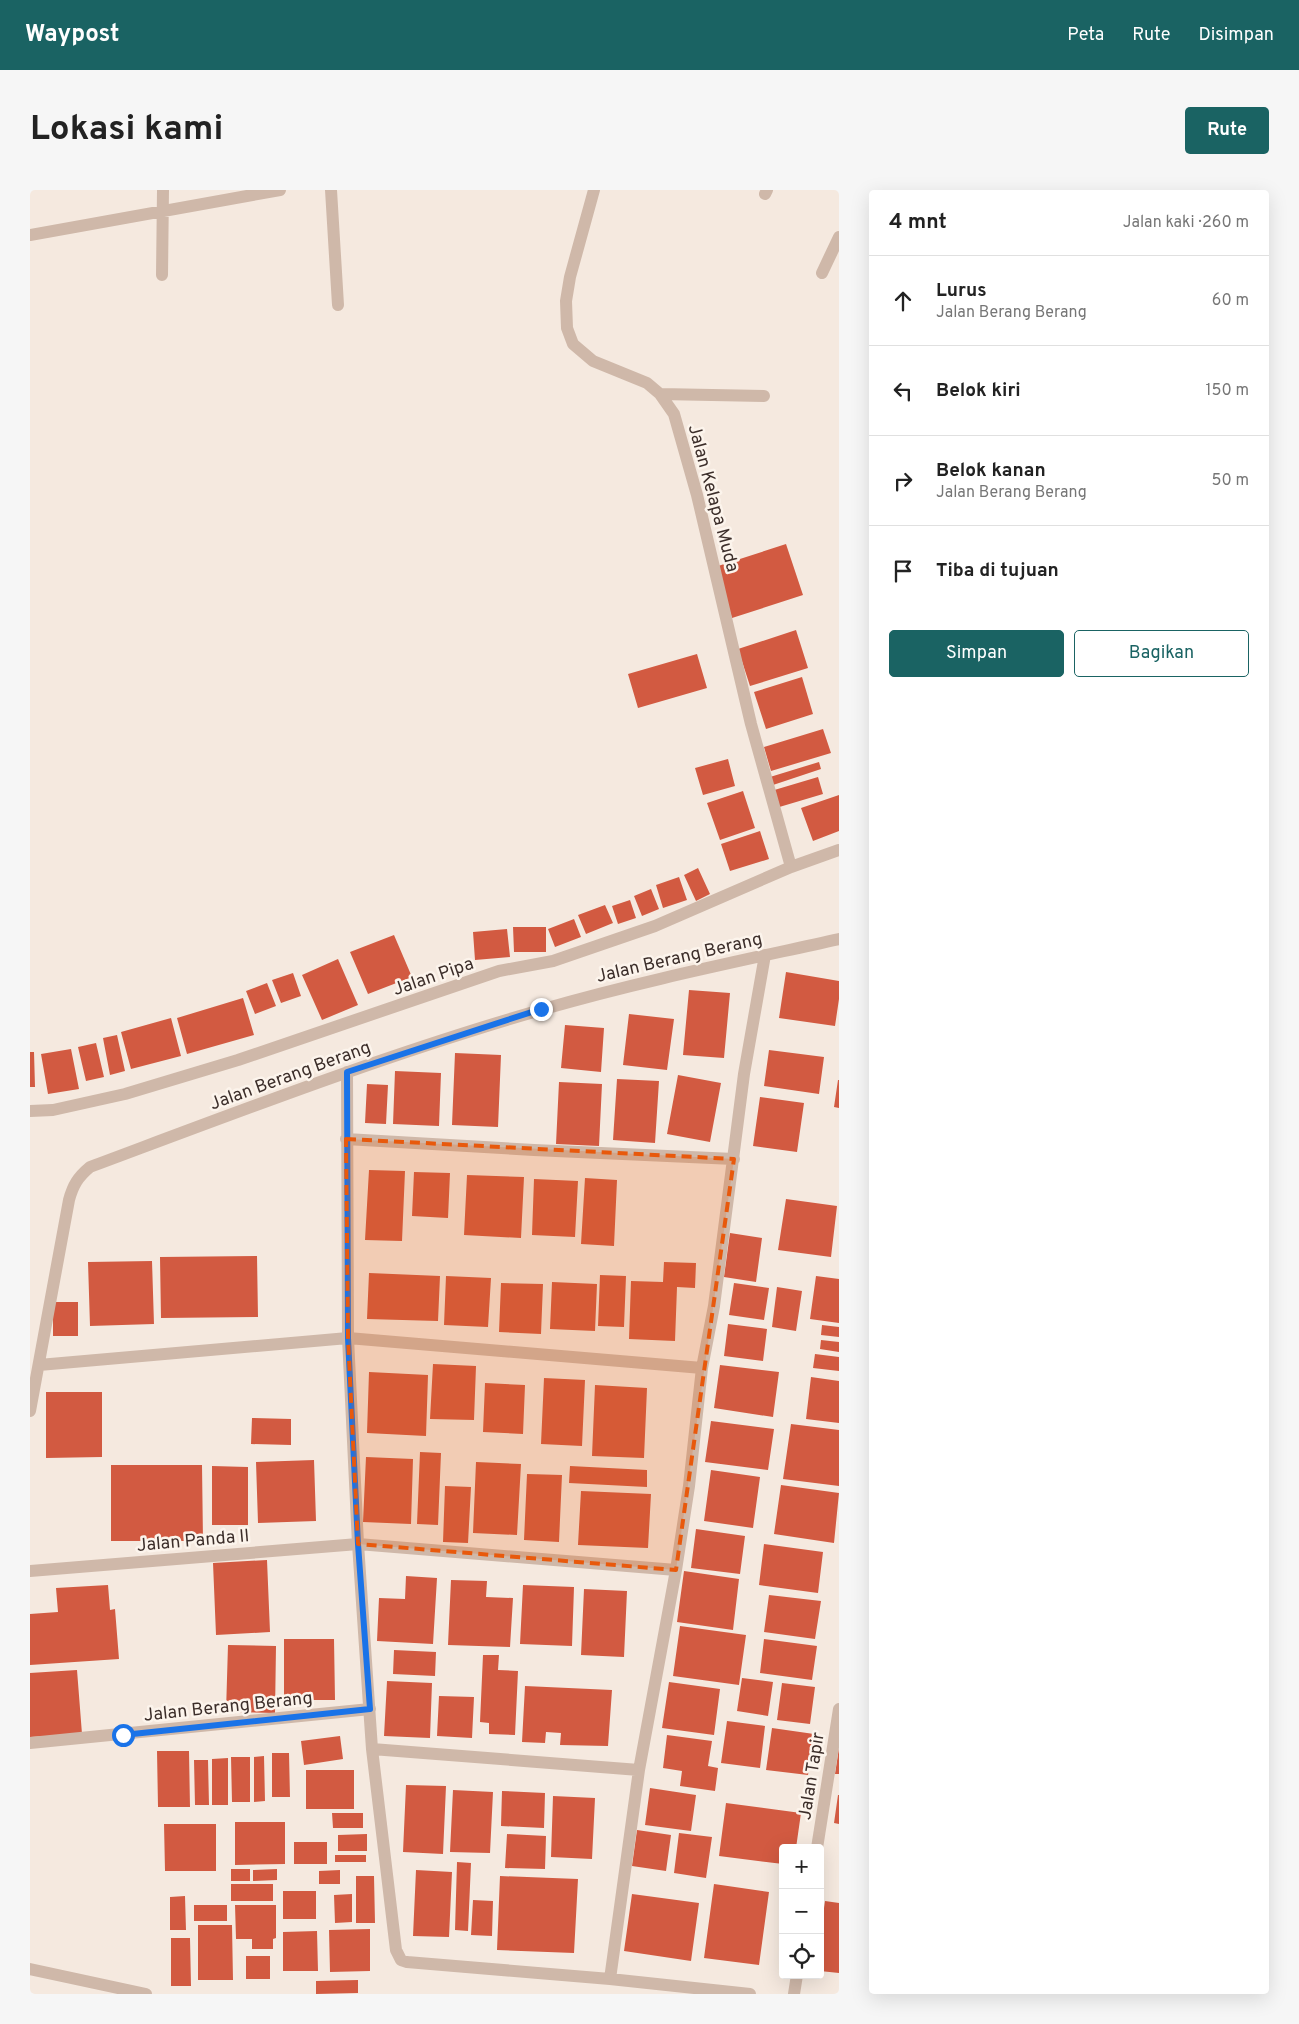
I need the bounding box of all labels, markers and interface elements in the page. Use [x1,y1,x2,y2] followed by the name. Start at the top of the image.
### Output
[25,20,119,50] text: Waypost
[1067,24,1104,47] text: Peta
[1132,24,1170,47] text: Rute
[1198,24,1274,47] text: Disimpan
[1185,107,1269,154] button: Rute
[30,108,223,152] text: Lokasi kami
[889,209,947,236] text: 4 mnt
[1123,213,1249,233] text: Jalan kaki · 260 m
[936,279,987,303] text: Lurus
[889,287,917,315] icon: ahead
[1212,291,1249,311] text: 60 m
[936,303,1087,323] text: Jalan Berang Berang
[889,377,917,405] icon: left
[936,379,1021,403] text: Belok kiri
[1206,381,1249,401] text: 150 m
[682,422,743,575] street label: Jalan Kelapa Muda
[936,459,1046,483] text: Belok kanan
[889,467,917,495] icon: right
[1212,471,1249,491] text: 50 m
[936,483,1087,503] text: Jalan Berang Berang
[889,557,917,585] icon: arrive
[936,559,1059,583] text: Tiba di tujuan
[889,630,1064,677] button: Simpan
[1074,630,1249,677] button: Bagikan
[594,928,765,989] street label: Jalan Berang Berang
[390,953,477,1002] street label: Jalan Pipa
[530,998,553,1021] route end
[207,1037,374,1116] street label: Jalan Berang Berang
[136,1525,250,1558] street label: Jalan Panda II
[143,1687,314,1728] street label: Jalan Berang Berang
[112,1724,135,1747] route start
[794,1731,831,1822] street label: Jalan Tapir
[779,1844,824,1979] map controls
[779,1844,824,1889] button: +
[779,1889,824,1934] button: −
[779,1934,824,1979] button: locate

